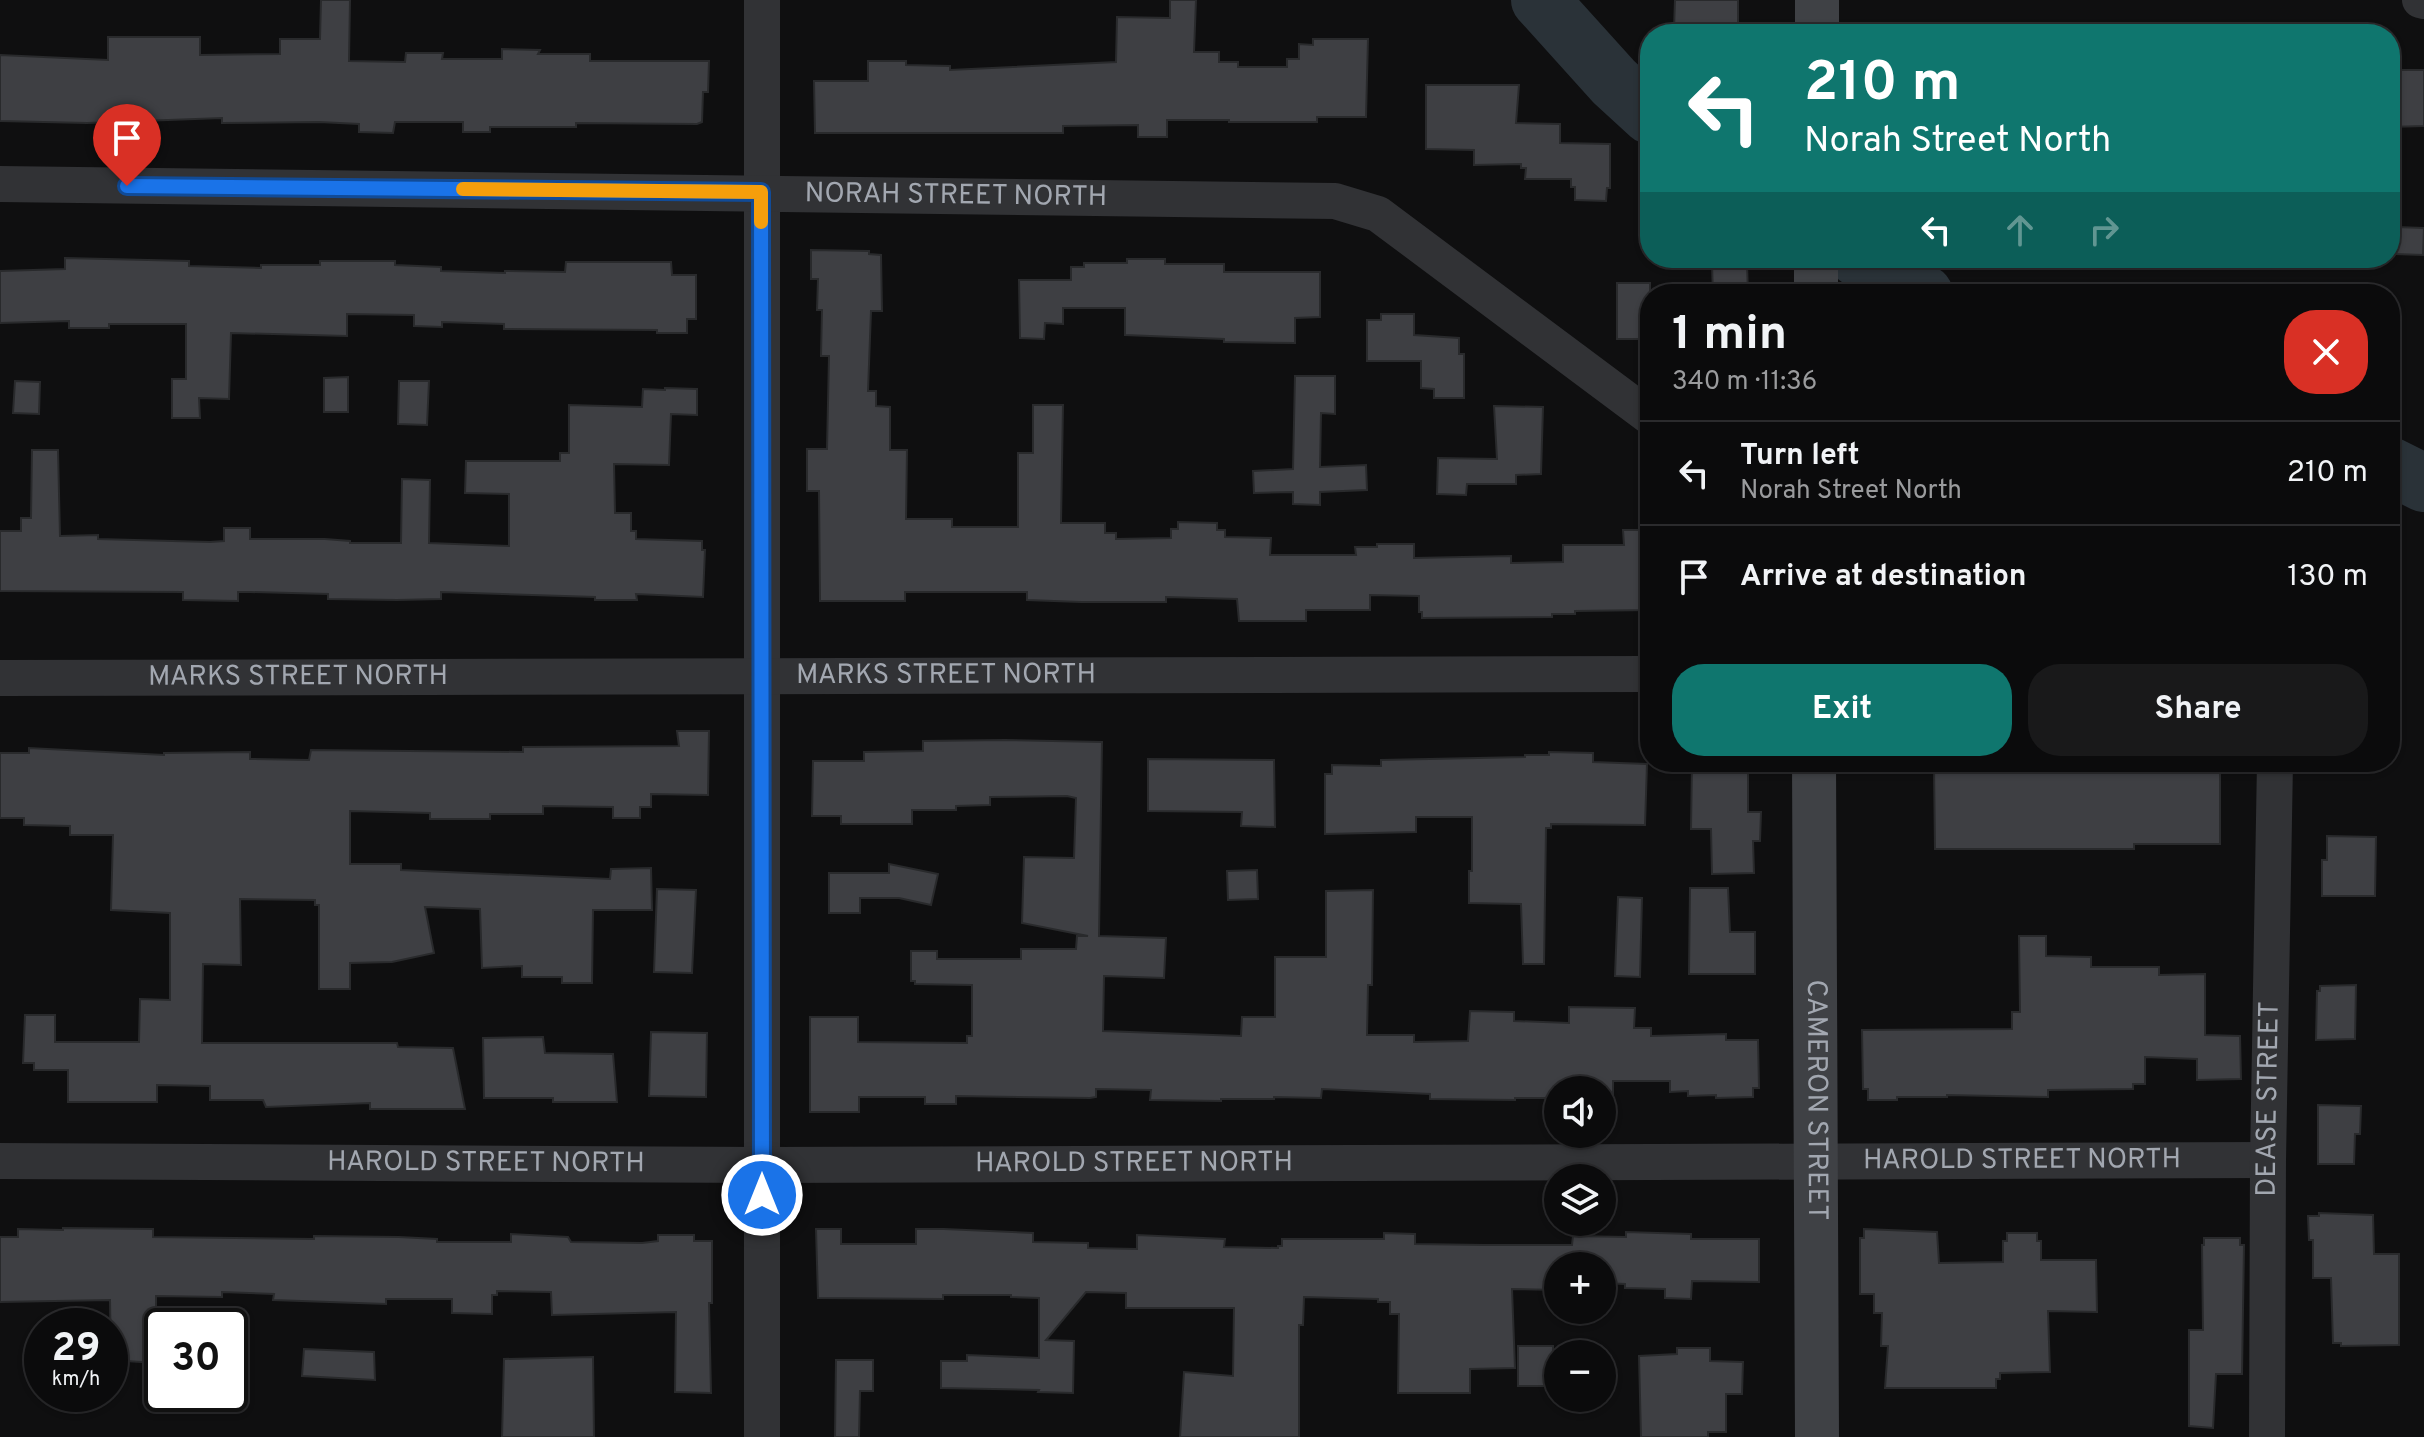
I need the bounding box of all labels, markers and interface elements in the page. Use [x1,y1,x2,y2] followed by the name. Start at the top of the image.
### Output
[1804,50,1961,120] text: 210 m
[1672,56,1776,160] icon: left
[93,104,161,186] pin
[105,116,149,160] icon: arrive
[1804,119,2111,165] text: Norah Street North
[804,176,1108,216] street label: NORAH STREET NORTH
[1914,208,1958,252] icon: left
[1998,208,2042,252] icon: ahead
[2082,208,2126,252] icon: right
[1672,306,1787,366] text: 1 min
[2284,310,2368,394] button: close
[1672,366,1817,399] text: 340 m · 11:36
[1740,438,1860,475] text: Turn left
[1672,451,1716,495] icon: left
[2287,455,2368,492] text: 210 m
[1740,475,1962,508] text: Norah Street North
[1672,555,1716,599] icon: arrive
[1740,559,2026,596] text: Arrive at destination
[2287,559,2368,596] text: 130 m
[796,657,1096,694] street label: MARKS STREET NORTH
[148,659,448,696] street label: MARKS STREET NORTH
[1672,664,2012,756] button: Exit
[2028,664,2368,756] button: Share
[1797,979,1834,1221] street label: CAMERON STREET
[2250,1001,2289,1197] street label: DEASE STREET
[1544,1076,1616,1412] map controls
[1544,1076,1616,1148] button: sound
[1863,1142,2181,1179] street label: HAROLD STREET NORTH
[327,1145,645,1182] street label: HAROLD STREET NORTH
[975,1145,1293,1182] street label: HAROLD STREET NORTH
[720,1153,804,1237] position arrow
[1544,1164,1616,1236] button: layers
[1544,1252,1616,1324] button: +
[144,1308,248,1412] speed limit sign: 30
[51,1325,101,1375] text: 29
[1544,1340,1616,1412] button: −
[52,1367,100,1393] text: km/h

